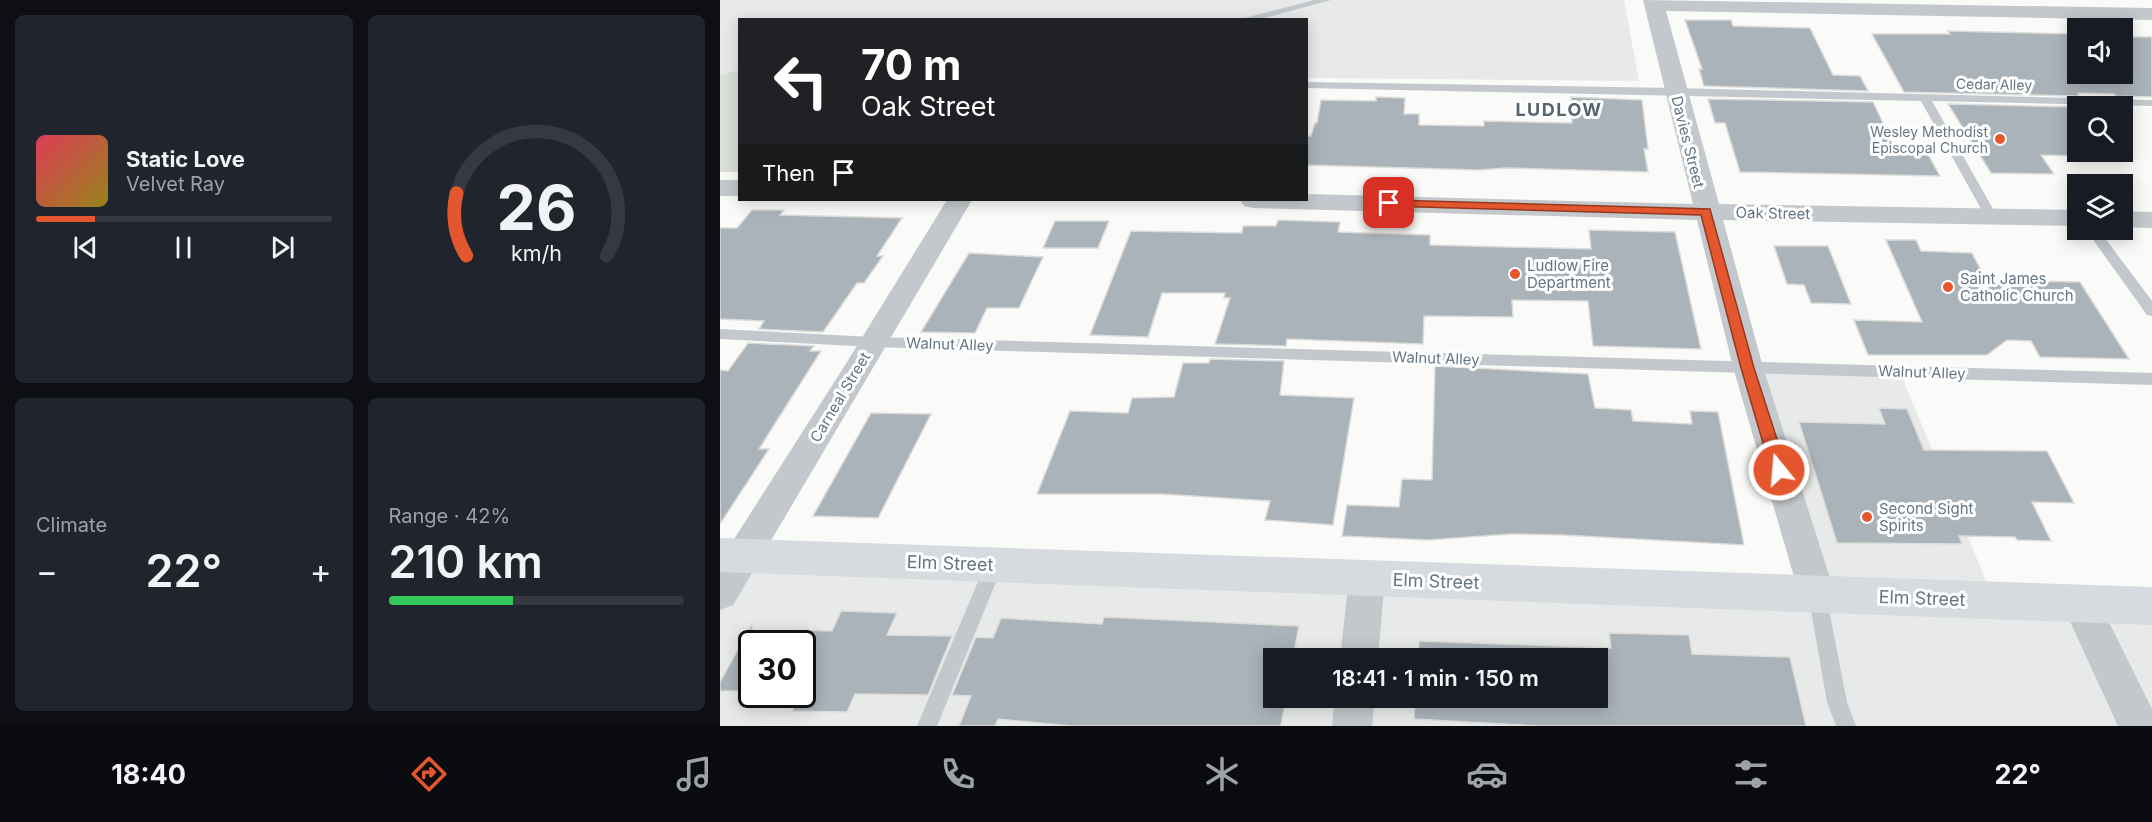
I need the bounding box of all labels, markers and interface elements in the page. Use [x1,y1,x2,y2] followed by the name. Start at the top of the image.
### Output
[2067,18,2133,240] map controls
[2067,18,2133,84] button: sound
[861,39,961,90] text: 70 m
[762,42,840,120] icon: left
[1956,75,2032,93] street label: Cedar Alley
[861,90,995,123] text: Oak Street
[1667,94,1709,190] street label: Davies Street
[2067,96,2133,162] button: search
[1515,99,1603,120] district label: LUDLOW
[1870,123,1988,156] place label: Wesley Methodist Episcopal Church
[1993,132,2007,146] marker: Wesley Methodist Episcopal Church
[126,146,245,172] text: Static Love
[827,156,860,189] icon: arrive
[762,160,815,186] text: Then
[496,170,576,245] text: 26
[126,172,225,196] text: Velvet Ray
[2067,174,2133,240] button: layers
[1363,177,1414,228] pin
[1372,186,1405,219] icon: arrive
[1736,203,1811,223] street label: Oak Street
[69,231,102,264] icon: previous
[167,231,200,264] icon: pause
[266,231,299,264] icon: next
[511,241,562,267] text: km/h
[1527,256,1611,292] place label: Ludlow Fire Department
[1508,267,1522,281] marker: Ludlow Fire Department
[1960,269,2074,305] place label: Saint James Catholic Church
[1941,280,1955,294] marker: Saint James Catholic Church
[906,333,995,355] street label: Walnut Alley
[1392,347,1481,369] street label: Walnut Alley
[806,348,874,445] street label: Carneal Street
[1878,361,1967,383] street label: Walnut Alley
[1747,438,1811,502] position arrow
[1879,499,1974,535] place label: Second Sight Spirits
[389,504,510,528] text: Range · 42%
[1860,510,1874,524] marker: Second Sight Spirits
[36,513,107,537] text: Climate
[389,534,543,589] text: 210 km
[145,543,222,598] text: 22°
[36,551,58,591] text: −
[310,551,332,591] text: +
[906,551,994,575] street label: Elm Street
[1392,569,1480,593] street label: Elm Street
[1878,586,1966,610] street label: Elm Street
[738,630,816,708] speed limit sign: 30
[1332,665,1539,691] text: 18:41 · 1 min · 150 m
[408,753,450,795] icon: directions
[673,753,715,795] icon: music
[937,753,979,795] icon: phone
[1201,753,1243,795] icon: climate
[1466,753,1508,795] icon: car
[1730,753,1772,795] icon: filters
[111,758,186,791] text: 18:40
[1994,758,2041,791] text: 22°

